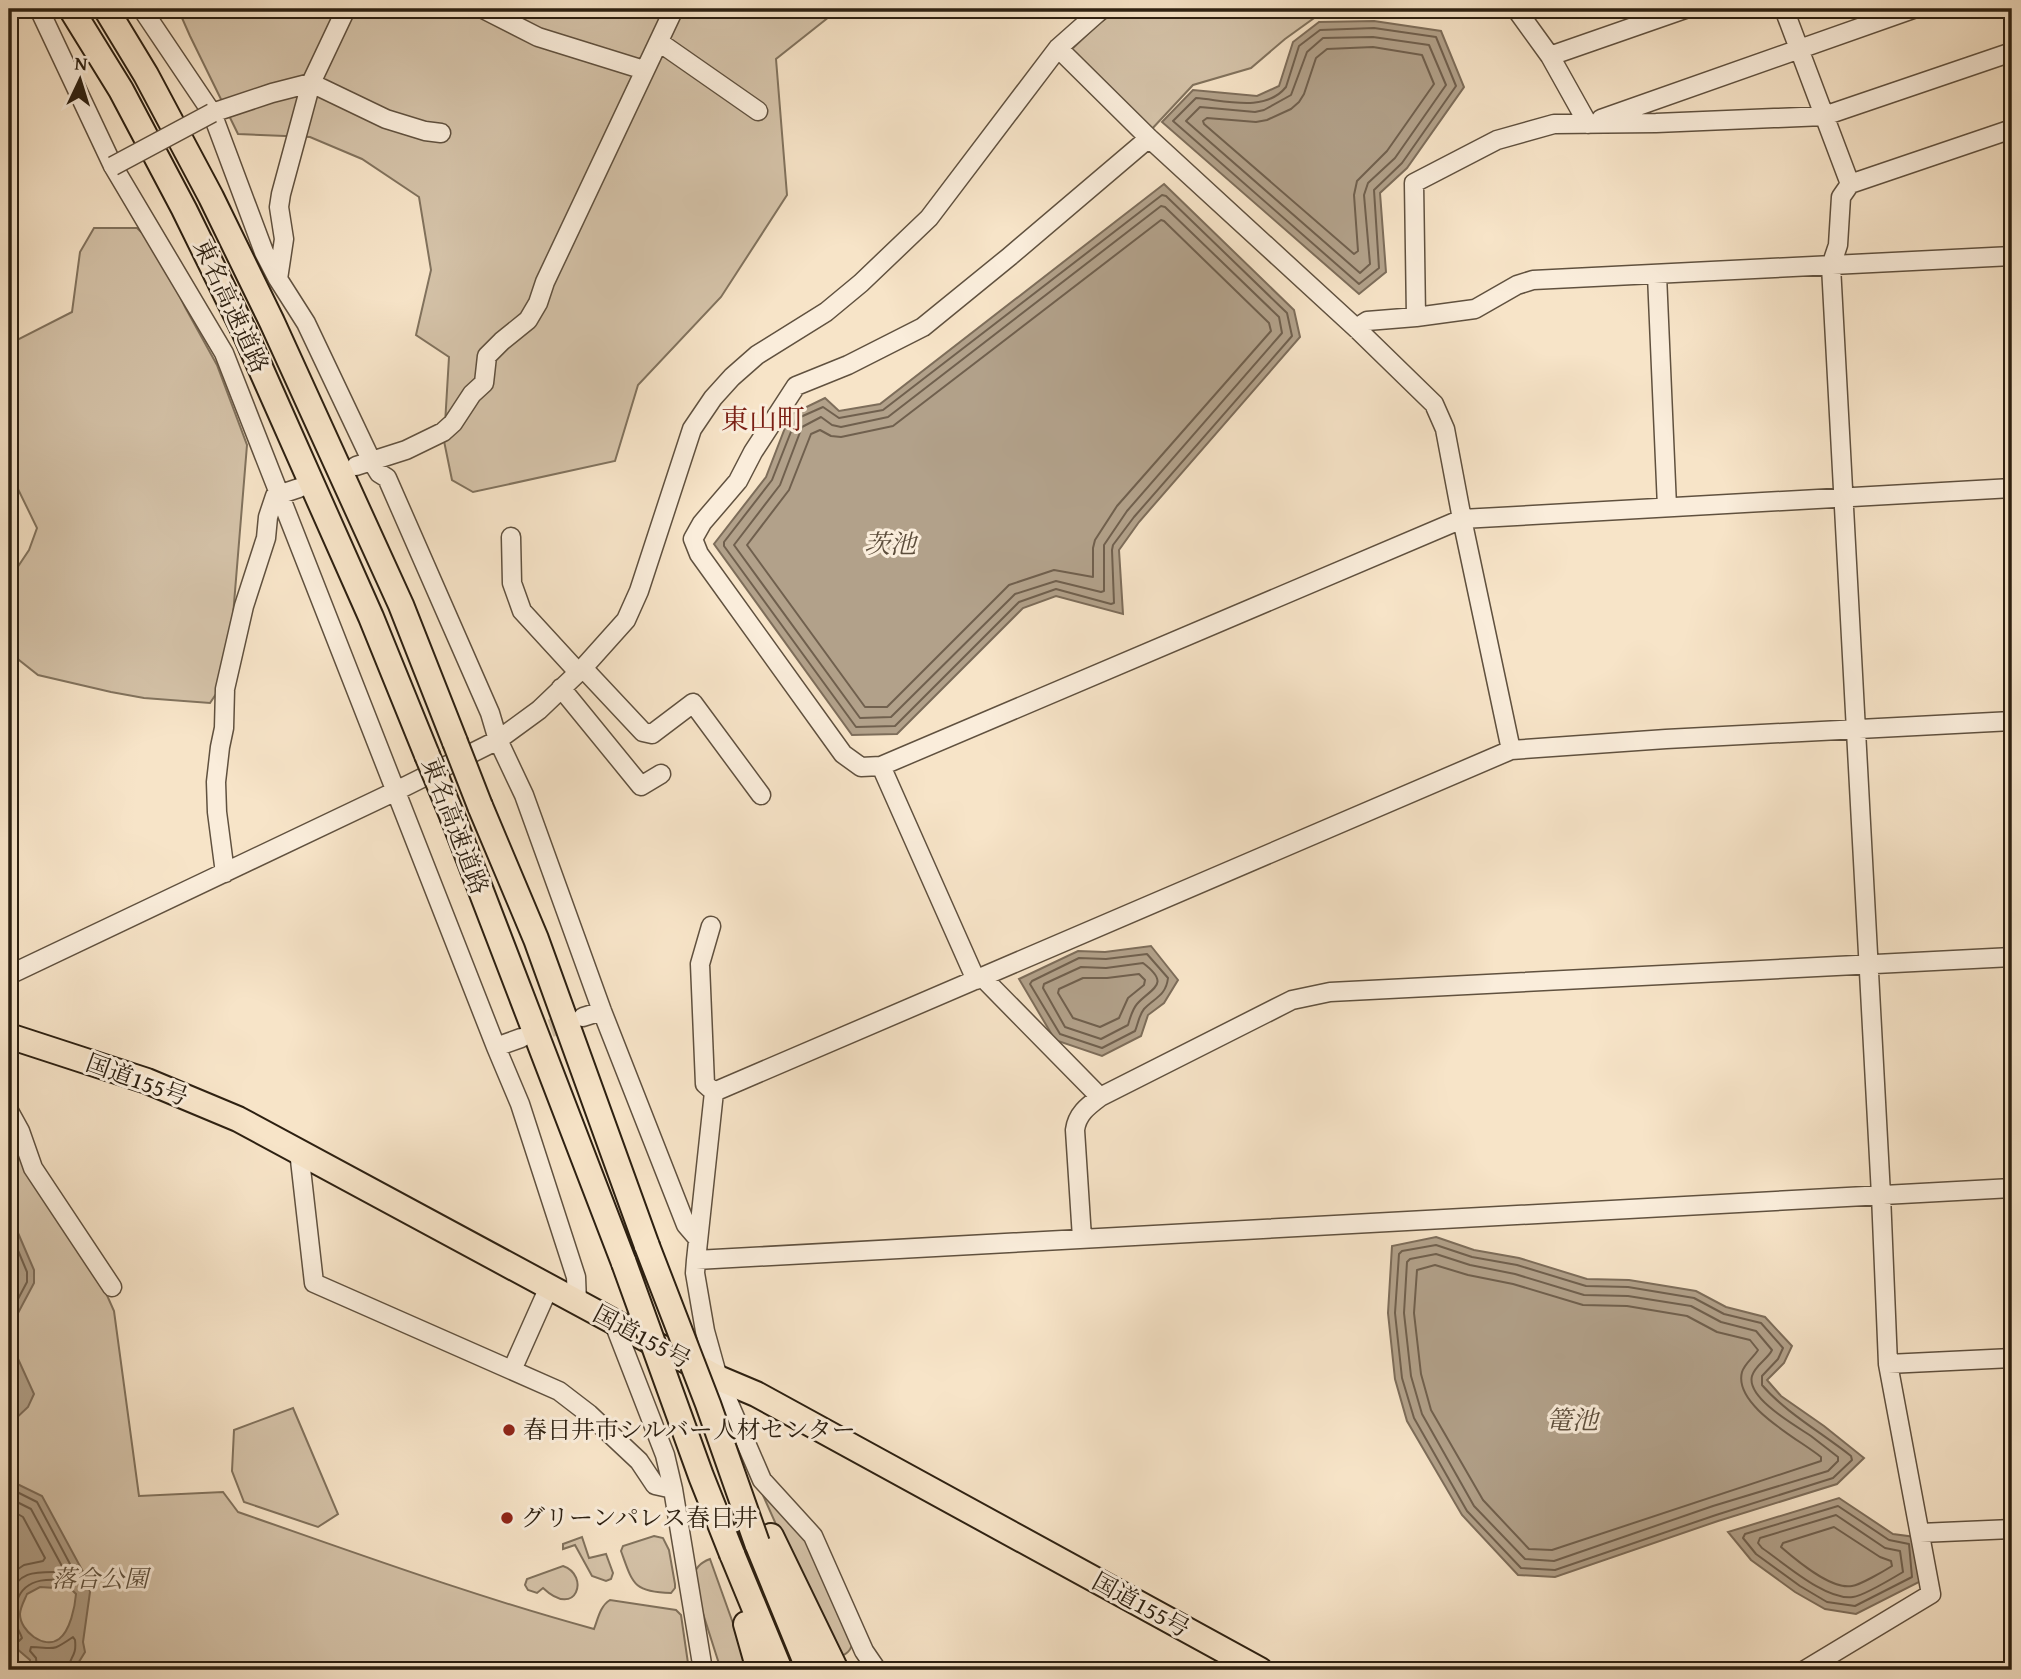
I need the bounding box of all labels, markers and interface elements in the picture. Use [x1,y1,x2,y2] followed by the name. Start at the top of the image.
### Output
[46,46,116,116] north arrow
[74,49,89,77] text: N
[185,233,278,378] street label: 東名高速道路
[721,398,805,439] district label: 東山町
[864,524,919,563] water label: 茨池
[413,752,498,899] street label: 東名高速道路
[81,1045,193,1114] street label: 国道155号
[587,1296,698,1377] street label: 国道155号
[1546,1400,1601,1439] water label: 篭池
[523,1412,856,1447] place label: 春日井市シルバー人材センター
[501,1422,517,1438] marker: 春日井市シルバー人材センター
[521,1500,758,1535] place label: グリーンパレス春日井
[499,1510,515,1526] marker: グリーンパレス春日井
[52,1561,152,1596] park label: 落合公園
[1086,1563,1196,1646] street label: 国道155号

